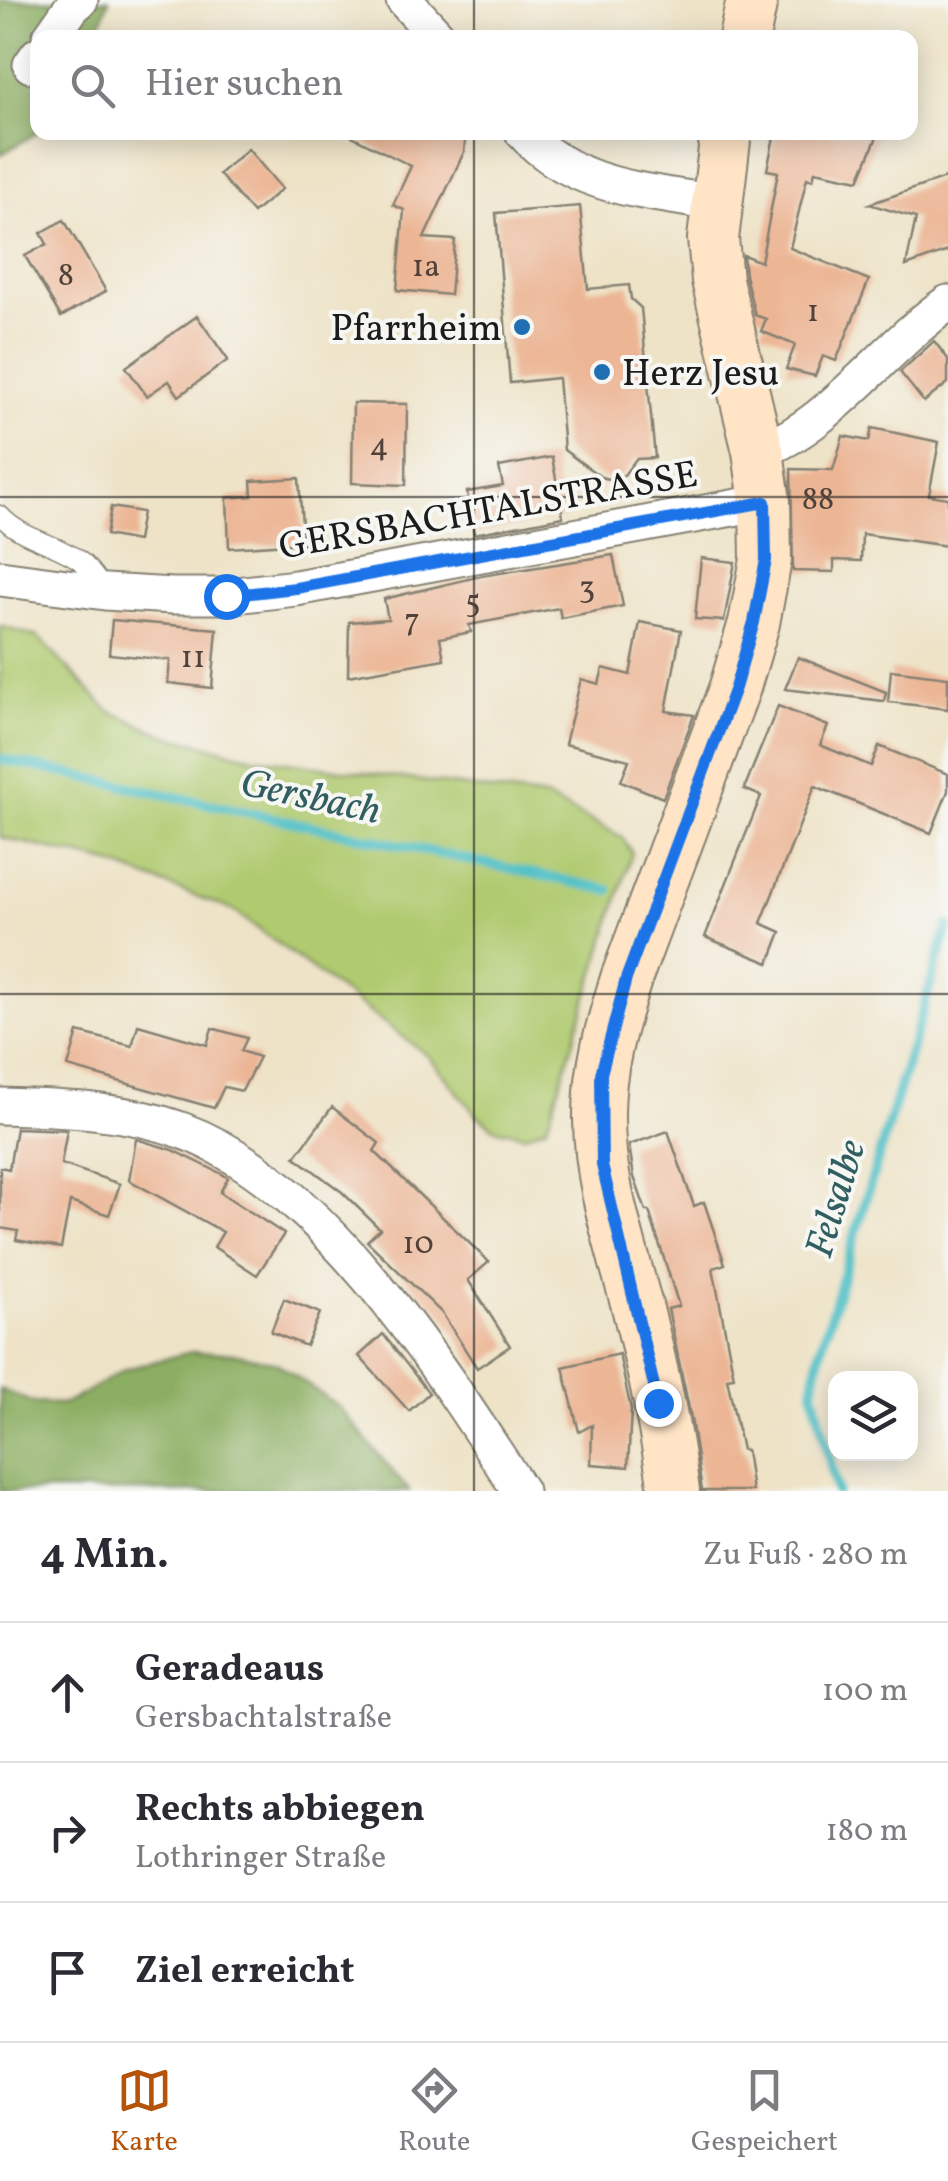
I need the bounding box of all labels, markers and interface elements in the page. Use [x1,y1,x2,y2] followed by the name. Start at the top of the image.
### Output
[30,30,918,140] search box
[65,58,120,113] icon: search
[145,59,344,112] text: Hier suchen
[412,246,440,290] house number: 1a
[58,255,74,299] house number: 8
[807,291,819,335] house number: 1
[330,304,502,357] place label: Pfarrheim
[511,316,533,338] marker: Pfarrheim
[622,349,779,402] place label: Herz Jesu
[591,361,613,383] marker: Herz Jesu
[369,425,389,469] house number: 4
[275,450,702,575] street label: GERSBACHTALSTRASSE
[802,479,834,523] house number: 88
[579,568,595,612] house number: 3
[204,574,250,620] route start
[465,582,481,626] house number: 5
[404,600,420,644] house number: 7
[181,637,205,681] house number: 11
[235,757,385,841] water label: Gersbach
[793,1133,882,1265] water label: Felsalbe
[402,1223,434,1267] house number: 10
[828,1371,918,1461] map controls
[828,1371,918,1461] button: layers
[636,1381,682,1427] route end
[40,1527,169,1586] text: 4 Min.
[703,1534,908,1578] text: Zu Fuß · 280 m
[135,1644,324,1697] text: Geradeaus
[40,1665,95,1720] icon: ahead
[822,1670,908,1714] text: 100 m
[135,1697,392,1741] text: Gersbachtalstraße
[135,1784,425,1837] text: Rechts abbiegen
[40,1805,95,1860] icon: right
[825,1810,908,1854] text: 180 m
[135,1837,386,1881] text: Lothringer Straße
[40,1945,95,2000] icon: arrive
[135,1946,355,1999] text: Ziel erreicht
[110,2063,178,2162] tab: Karte
[398,2063,470,2162] tab: Route
[691,2063,838,2162] tab: Gespeichert

